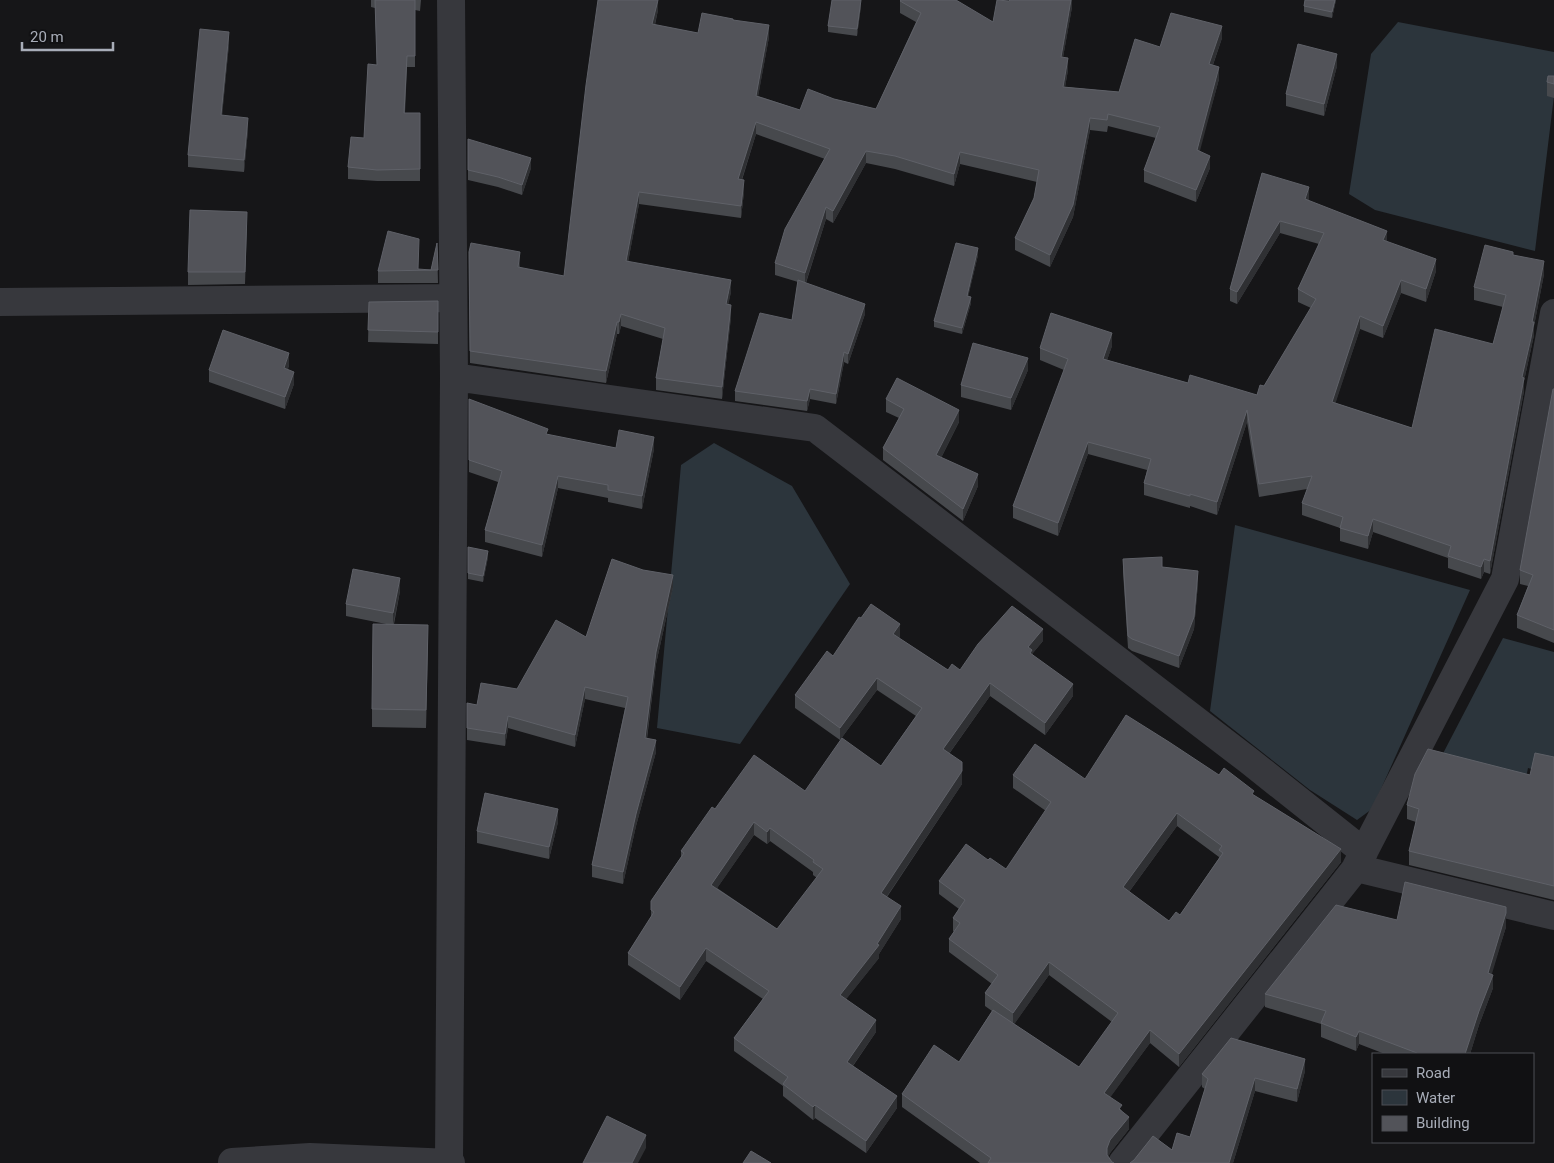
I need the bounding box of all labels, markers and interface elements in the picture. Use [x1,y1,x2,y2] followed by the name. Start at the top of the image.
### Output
[22,20,114,52] scale bar
[30,28,64,46] text: 20 m
[1372,1053,1534,1143] legend
[1416,1064,1450,1082] text: Road
[1416,1089,1455,1107] text: Water
[1416,1114,1470,1132] text: Building

